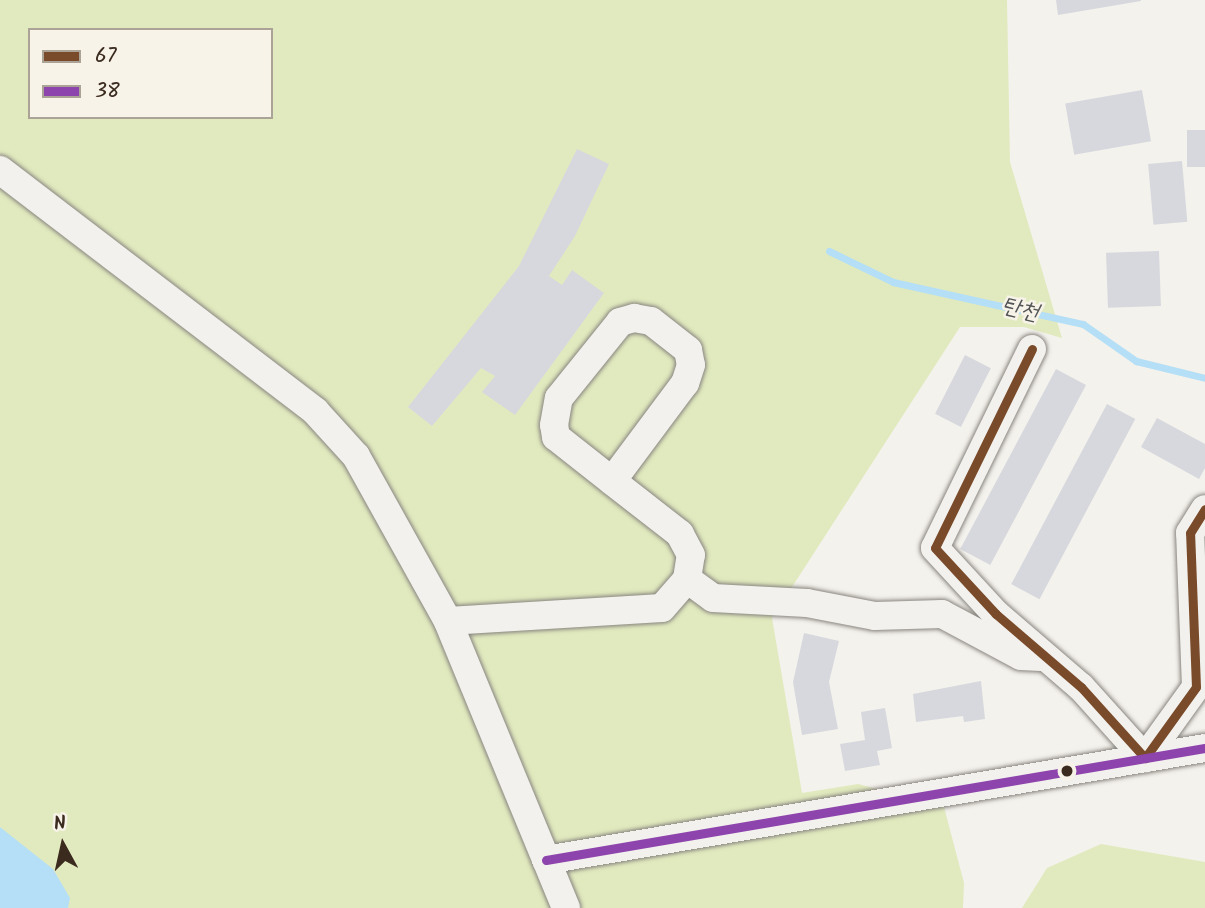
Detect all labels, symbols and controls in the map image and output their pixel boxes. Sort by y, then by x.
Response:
legend [28,28,273,119]
text: 67 [95,40,116,73]
text: 38 [95,75,120,108]
water label: 탄천 [999,292,1041,328]
unlabelled marker [1060,764,1074,778]
text: N [52,809,68,840]
north arrow [28,810,98,880]

